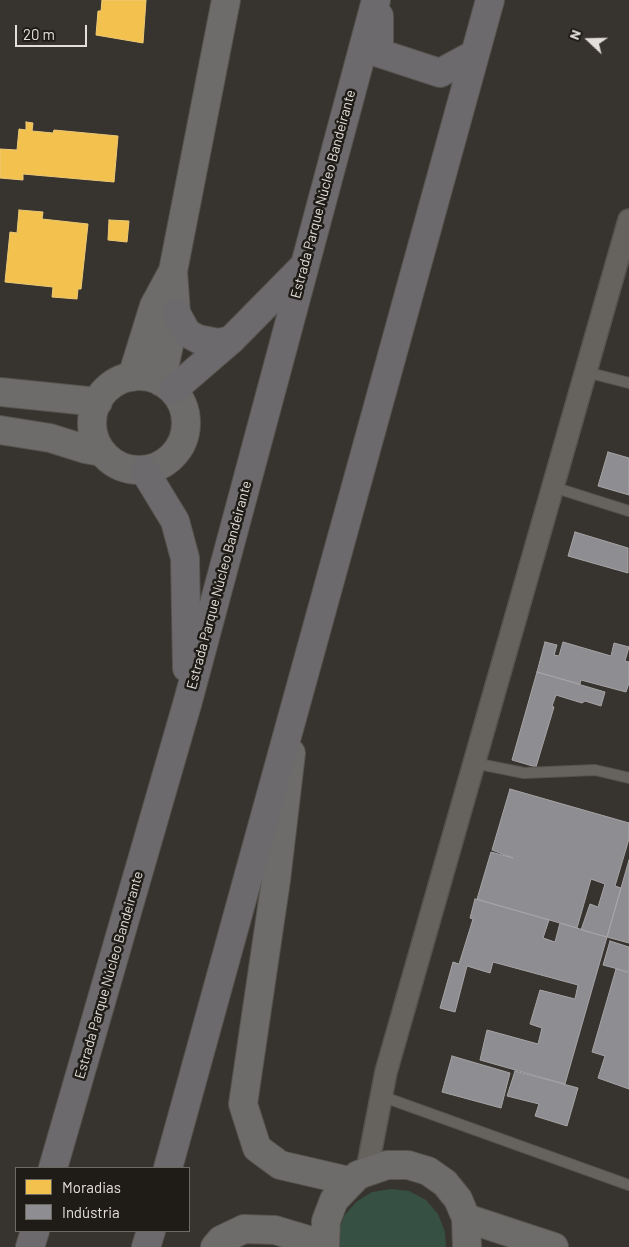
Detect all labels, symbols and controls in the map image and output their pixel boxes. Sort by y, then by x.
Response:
scale bar [18,15,90,47]
north arrow [564,15,614,65]
text: 20 m [23,25,55,43]
text: N [565,27,584,42]
street label: Estrada Parque Núcleo Bandeirante [287,88,359,300]
street label: Estrada Parque Núcleo Bandeirante [183,479,255,691]
street label: Estrada Parque Núcleo Bandeirante [71,869,147,1081]
legend [15,1167,190,1232]
text: Moradias [62,1178,121,1196]
text: Indústria [62,1203,120,1221]

